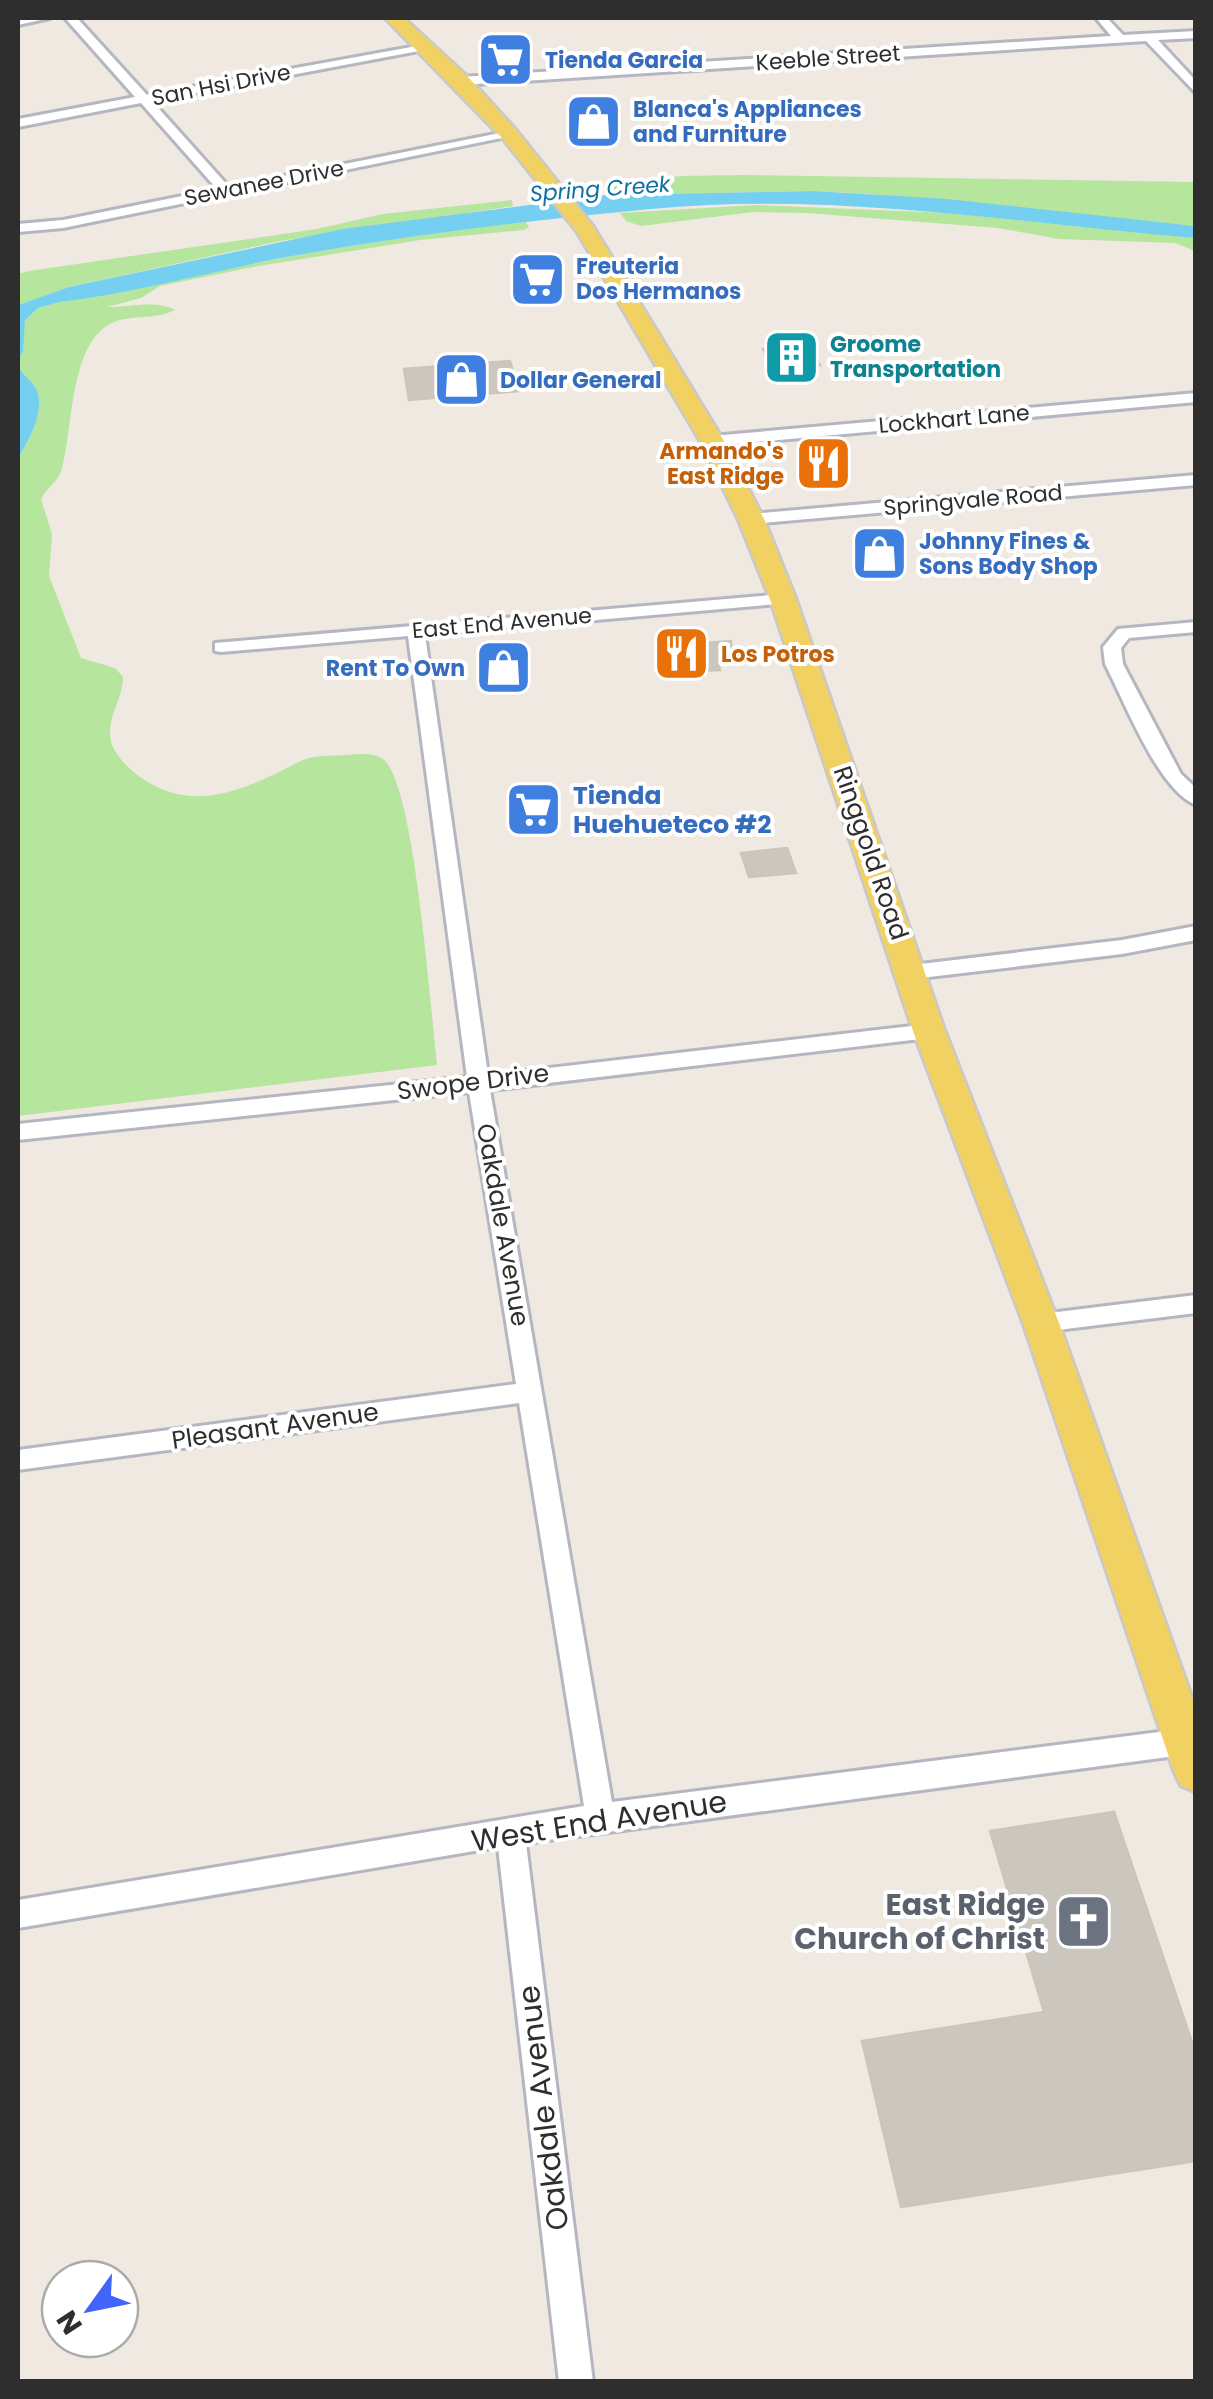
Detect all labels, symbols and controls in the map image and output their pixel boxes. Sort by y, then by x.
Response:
supermarket icon: Tienda Garcia [476,30,536,90]
street label: Keeble Street [755,37,901,79]
place label: Tienda Garcia [545,45,703,76]
street label: San Hsi Drive [149,56,293,114]
shop icon: Blanca's Appliances and Furniture [564,92,624,152]
place label: Blanca's Appliances and Furniture [633,94,862,150]
street label: Sewanee Drive [182,152,346,214]
water label: Spring Creek [529,169,673,209]
supermarket icon: Freuteria Dos Hermanos [507,249,567,309]
place label: Freuteria Dos Hermanos [576,251,741,307]
building icon: Groome Transportation [761,327,821,387]
place label: Groome Transportation [830,329,1001,385]
shop icon: Dollar General [431,350,491,410]
place label: Dollar General [500,365,662,396]
street label: Lockhart Lane [877,397,1031,441]
restaurant icon: Armando's East Ridge [793,434,853,494]
place label: Armando's East Ridge [659,436,784,492]
street label: Springvale Road [882,477,1064,523]
shop icon: Johnny Fines & Sons Body Shop [850,524,910,584]
place label: Johnny Fines & Sons Body Shop [919,526,1098,582]
street label: East End Avenue [411,600,593,646]
restaurant icon: Los Potros [652,624,712,684]
shop icon: Rent To Own [474,638,534,698]
place label: Los Potros [721,639,835,670]
place label: Rent To Own [326,653,465,684]
street label: Ringgold Road [825,761,917,945]
place label: Tienda Huehueteco #2 [573,778,771,842]
supermarket icon: Tienda Huehueteco #2 [504,779,564,839]
street label: Swope Drive [395,1055,551,1109]
street label: Oakdale Avenue [468,1121,538,1329]
street label: Pleasant Avenue [169,1394,381,1458]
street label: West End Avenue [468,1780,730,1862]
place label: East Ridge Church of Christ [794,1883,1045,1960]
church icon: East Ridge Church of Christ [1054,1891,1114,1951]
street label: Oakdale Avenue [507,1983,579,2233]
north arrow [40,2259,140,2359]
text: N [47,2303,92,2342]

